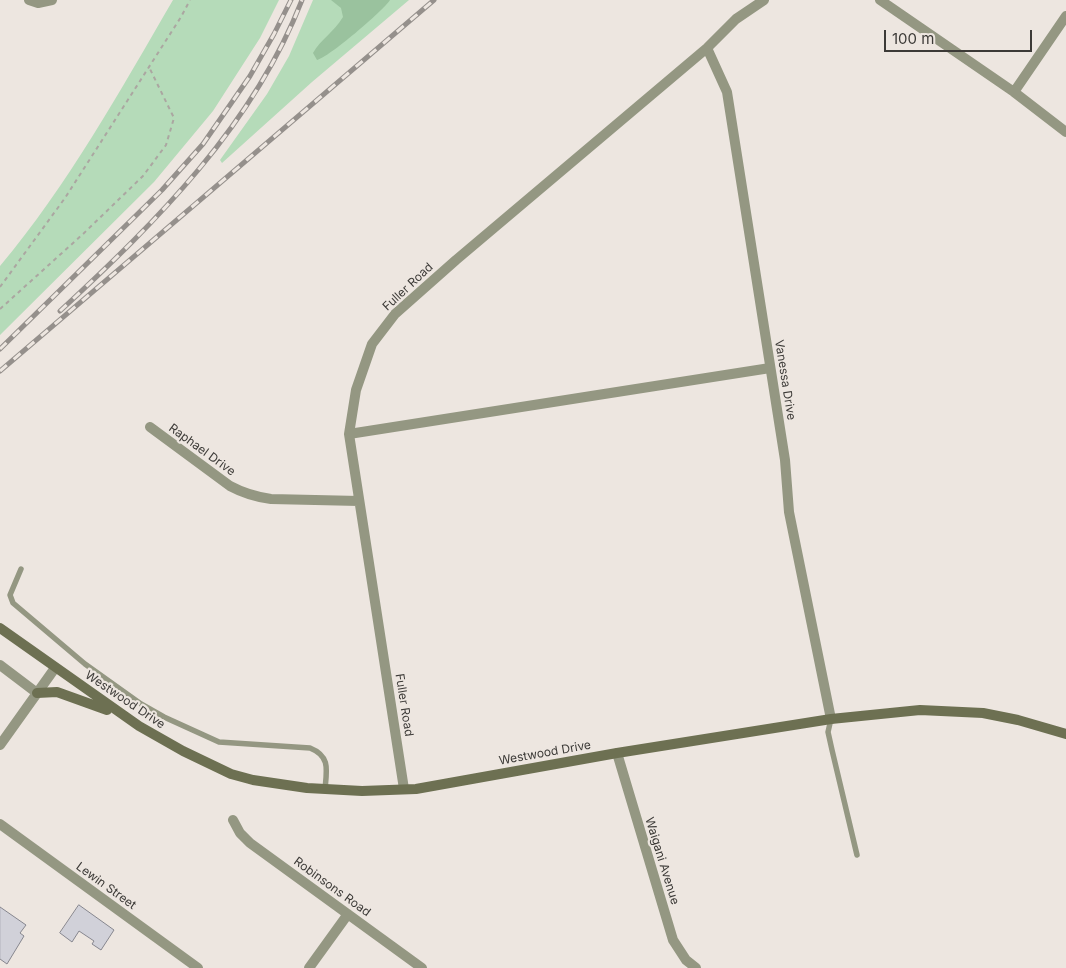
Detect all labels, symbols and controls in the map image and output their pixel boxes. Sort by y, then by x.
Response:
scale bar [886,20,1034,52]
text: 100 m [892,29,934,48]
street label: Fuller Road [380,260,436,314]
street label: Vanessa Drive [772,339,798,421]
street label: Raphael Drive [166,421,238,479]
street label: Westwood Drive [82,668,168,732]
street label: Fuller Road [392,673,416,737]
street label: Westwood Drive [498,738,592,768]
street label: Waigani Avenue [642,816,682,906]
street label: Robinsons Road [291,854,373,920]
street label: Lewin Street [73,859,139,913]

